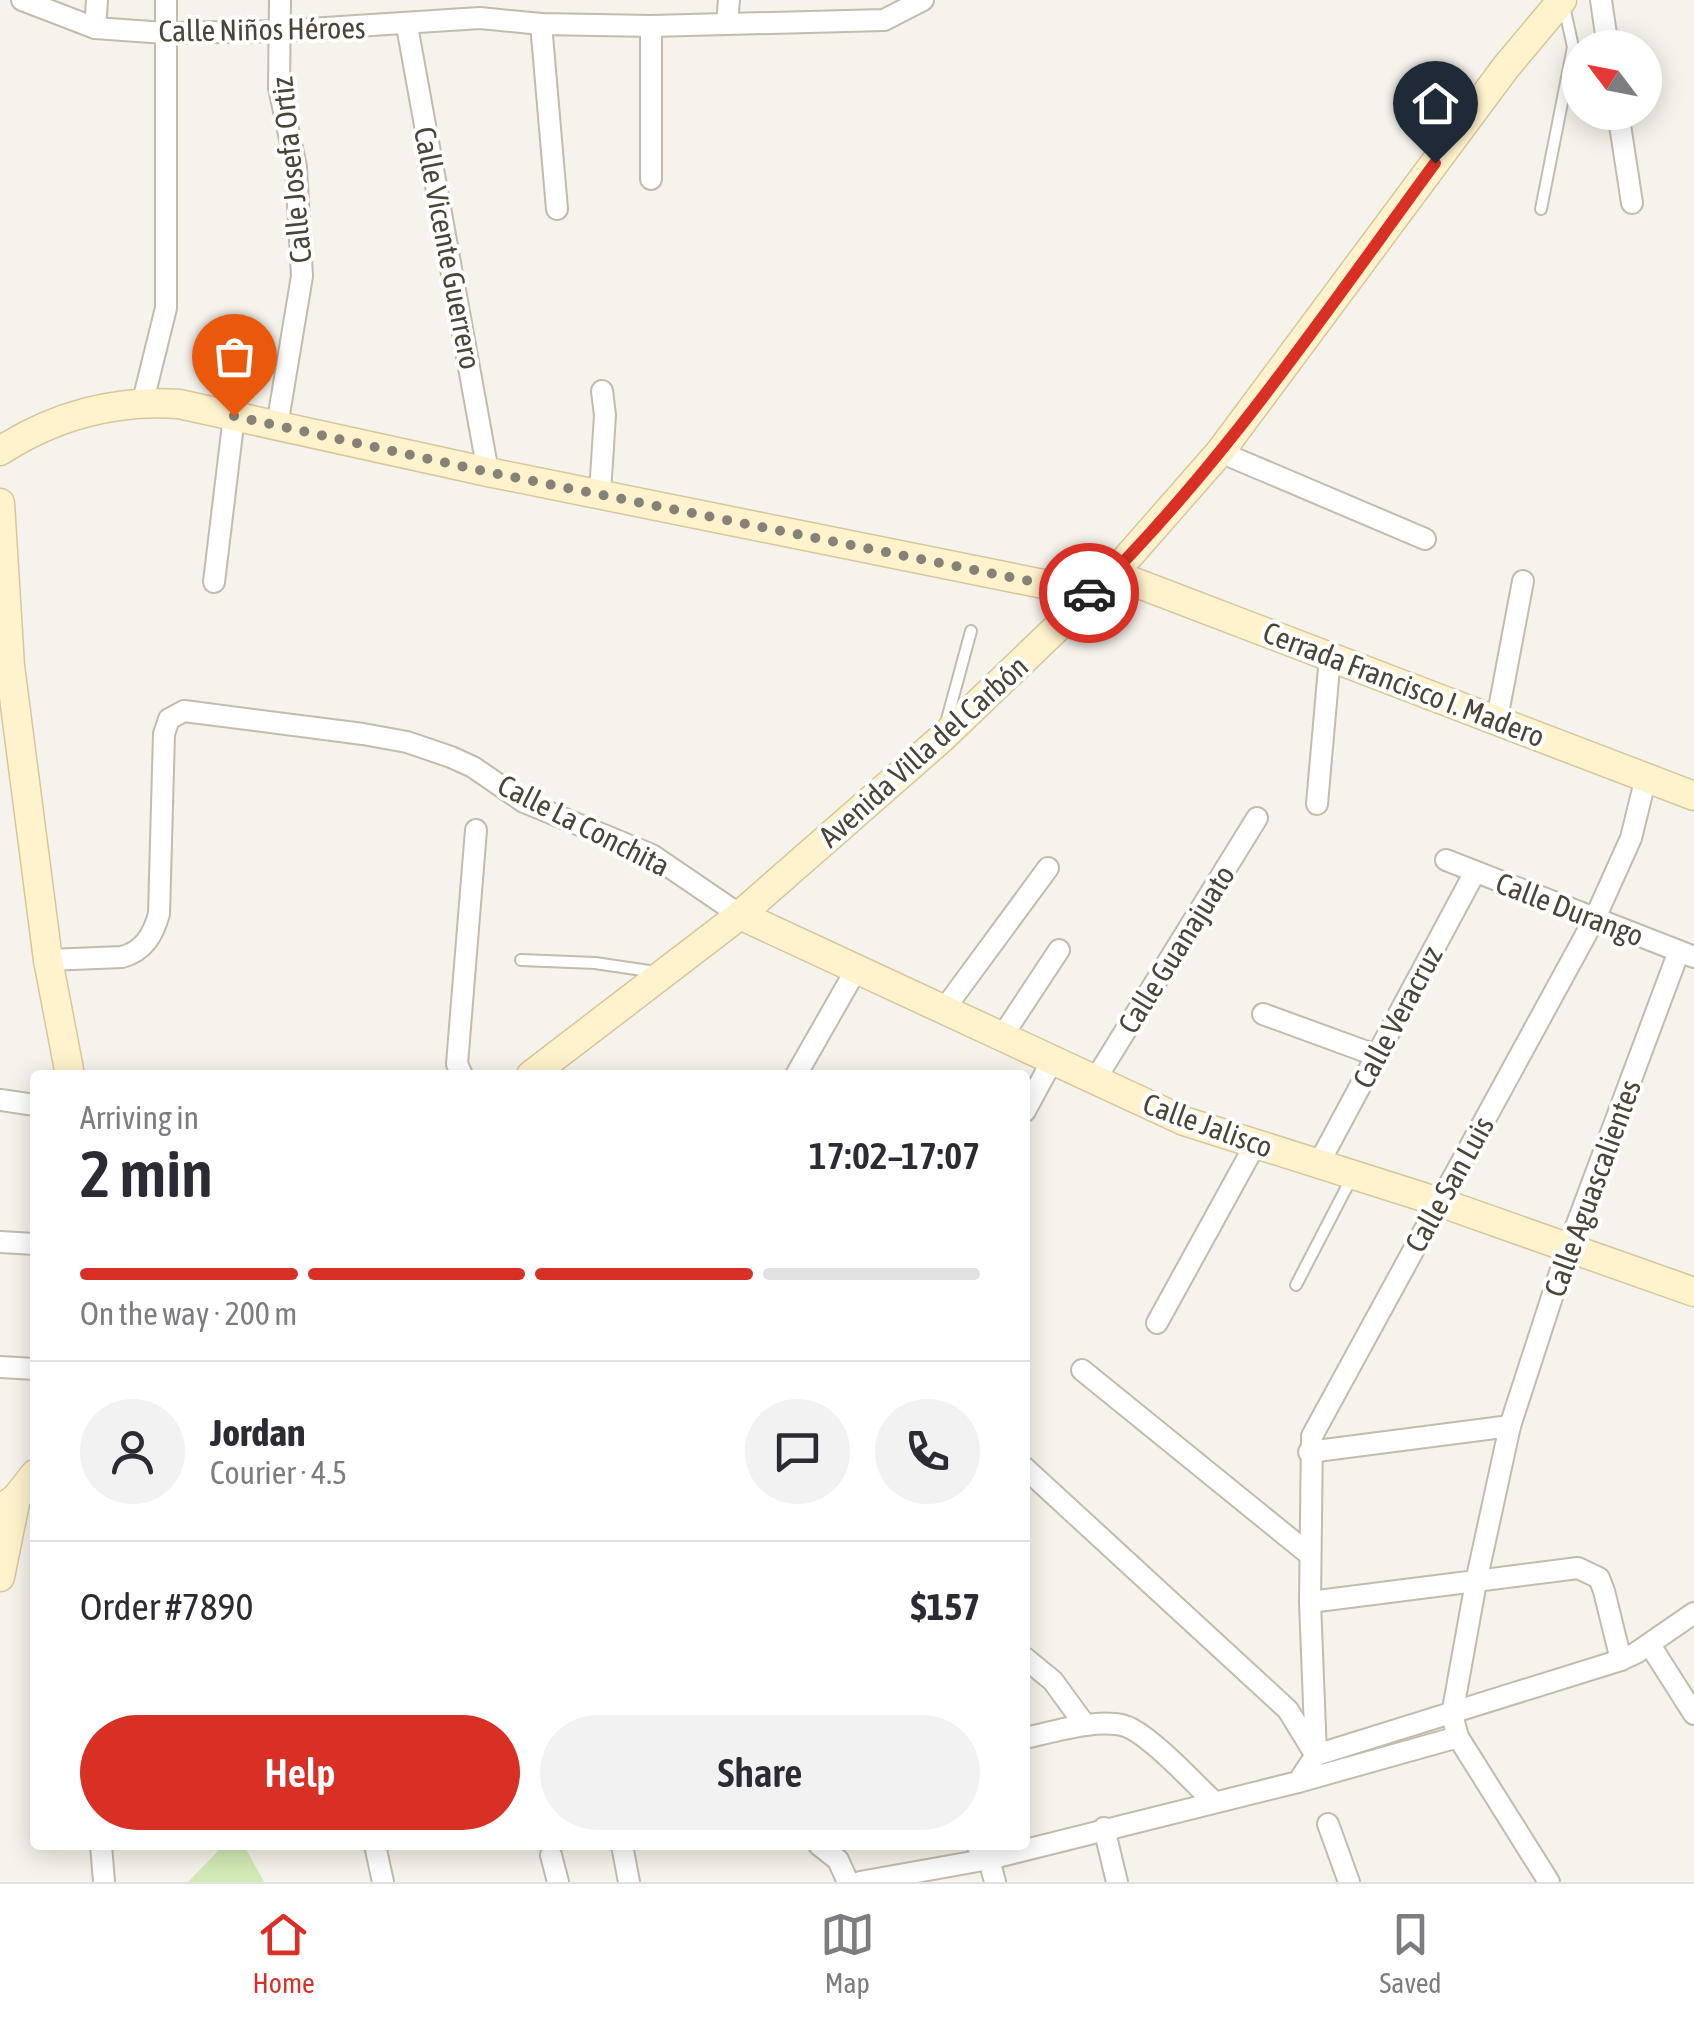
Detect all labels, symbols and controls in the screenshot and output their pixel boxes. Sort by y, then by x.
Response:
street label: Calle Niños Héroes [158,10,366,48]
north arrow [1562,30,1662,130]
map controls [1562,30,1662,130]
pin [1393,61,1478,164]
street label: Calle Josefa Ortiz [264,75,318,265]
icon: home [1408,76,1463,131]
street label: Calle Vicente Guerrero [408,124,488,372]
pin [192,314,277,417]
icon: bag [207,329,262,384]
courier [1039,543,1139,643]
icon: car [1062,566,1117,621]
street label: Cerrada Francisco I. Madero [1259,615,1549,753]
street label: Avenida Villa del Carbón [812,648,1034,854]
street label: Calle La Conchita [493,767,675,883]
street label: Calle Guanajuato [1111,859,1241,1039]
street label: Calle Durango [1491,865,1649,953]
street label: Calle Veracruz [1345,940,1449,1094]
street label: Calle Aguascalientes [1537,1075,1647,1301]
street label: Calle Jalisco [1139,1086,1277,1164]
text: Arriving in [80,1099,199,1136]
street label: Calle San Luis [1398,1110,1500,1258]
text: 17:02–17:07 [809,1134,980,1177]
text: 2 min [80,1136,213,1211]
text: On the way · 200 m [80,1295,297,1332]
button: person [80,1399,185,1504]
button: chat [745,1399,850,1504]
button: phone [875,1399,980,1504]
text: Jordan [210,1411,305,1454]
text: Courier · 4.5 [210,1454,347,1491]
text: Order #7890 [80,1585,253,1628]
text: $157 [910,1585,980,1628]
button: Help [80,1715,520,1830]
button: Share [540,1715,980,1830]
tab: Home [252,1907,315,1999]
tab: Map [820,1907,875,1999]
tab: Saved [1380,1907,1442,1999]

